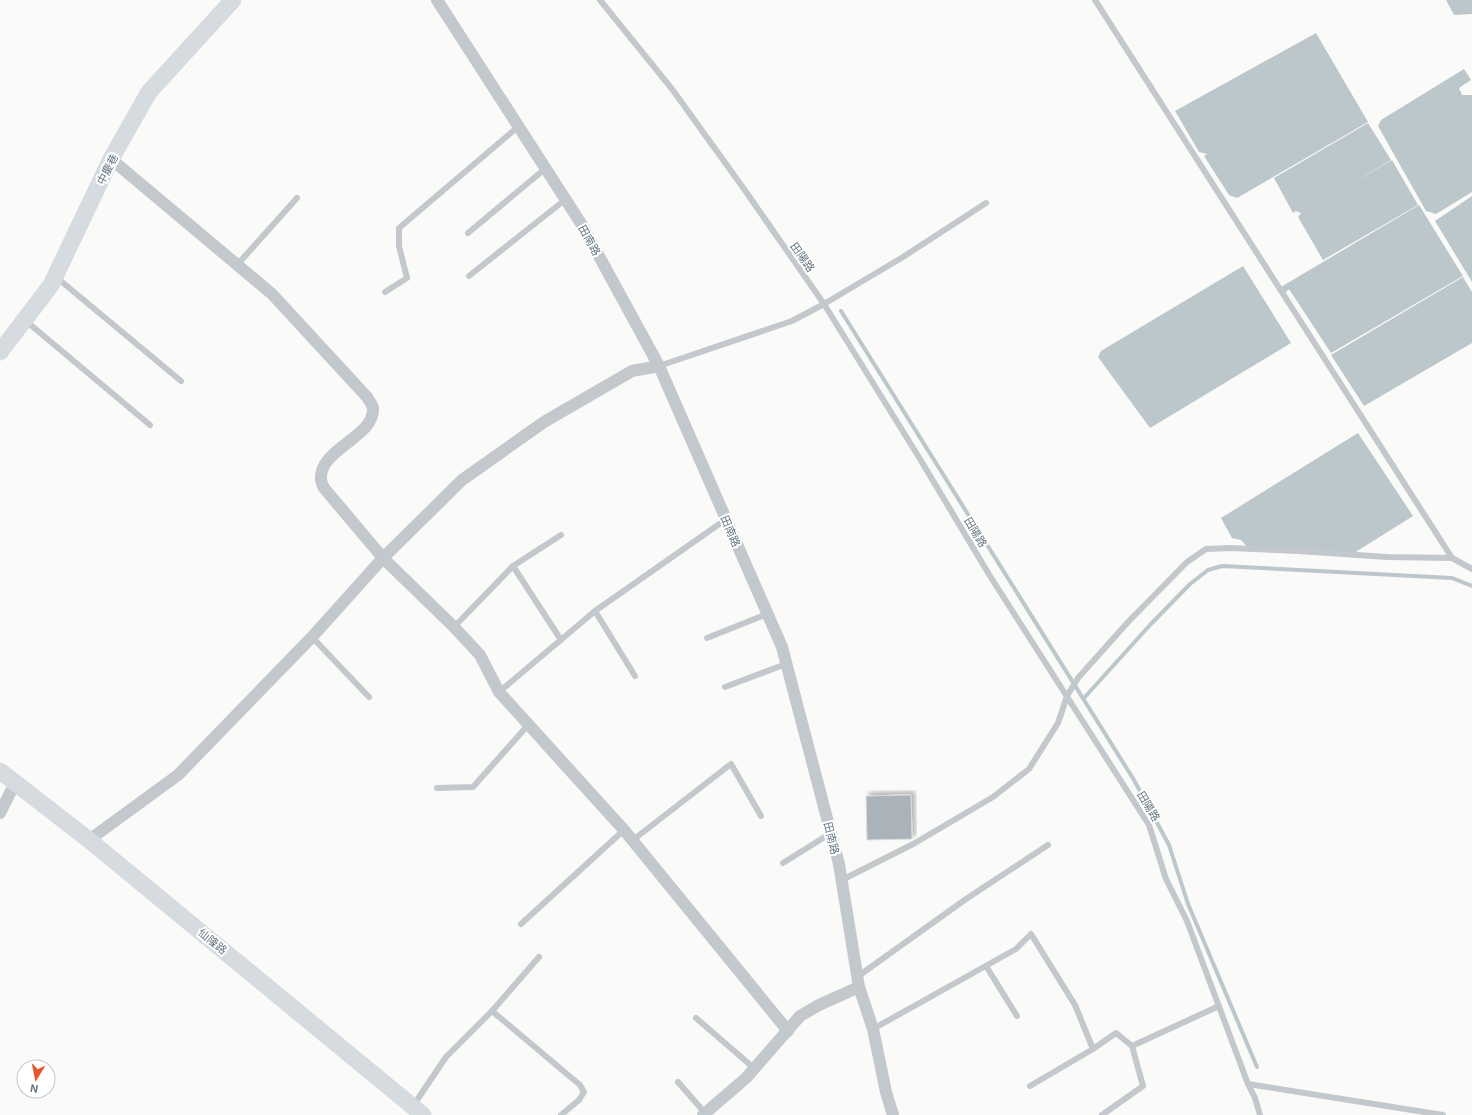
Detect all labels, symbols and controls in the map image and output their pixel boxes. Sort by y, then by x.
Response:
street label: 中慶巷 [94,151,120,187]
street label: 田南路 [576,222,604,258]
street label: 田陽路 [788,240,818,274]
street label: 田南路 [719,513,743,549]
street label: 田陽路 [962,515,990,549]
street label: 田陽路 [1135,789,1163,823]
street label: 田南路 [822,820,842,856]
street label: 仙隆路 [196,926,230,956]
north arrow [16,1059,56,1099]
text: N [29,1082,39,1096]

